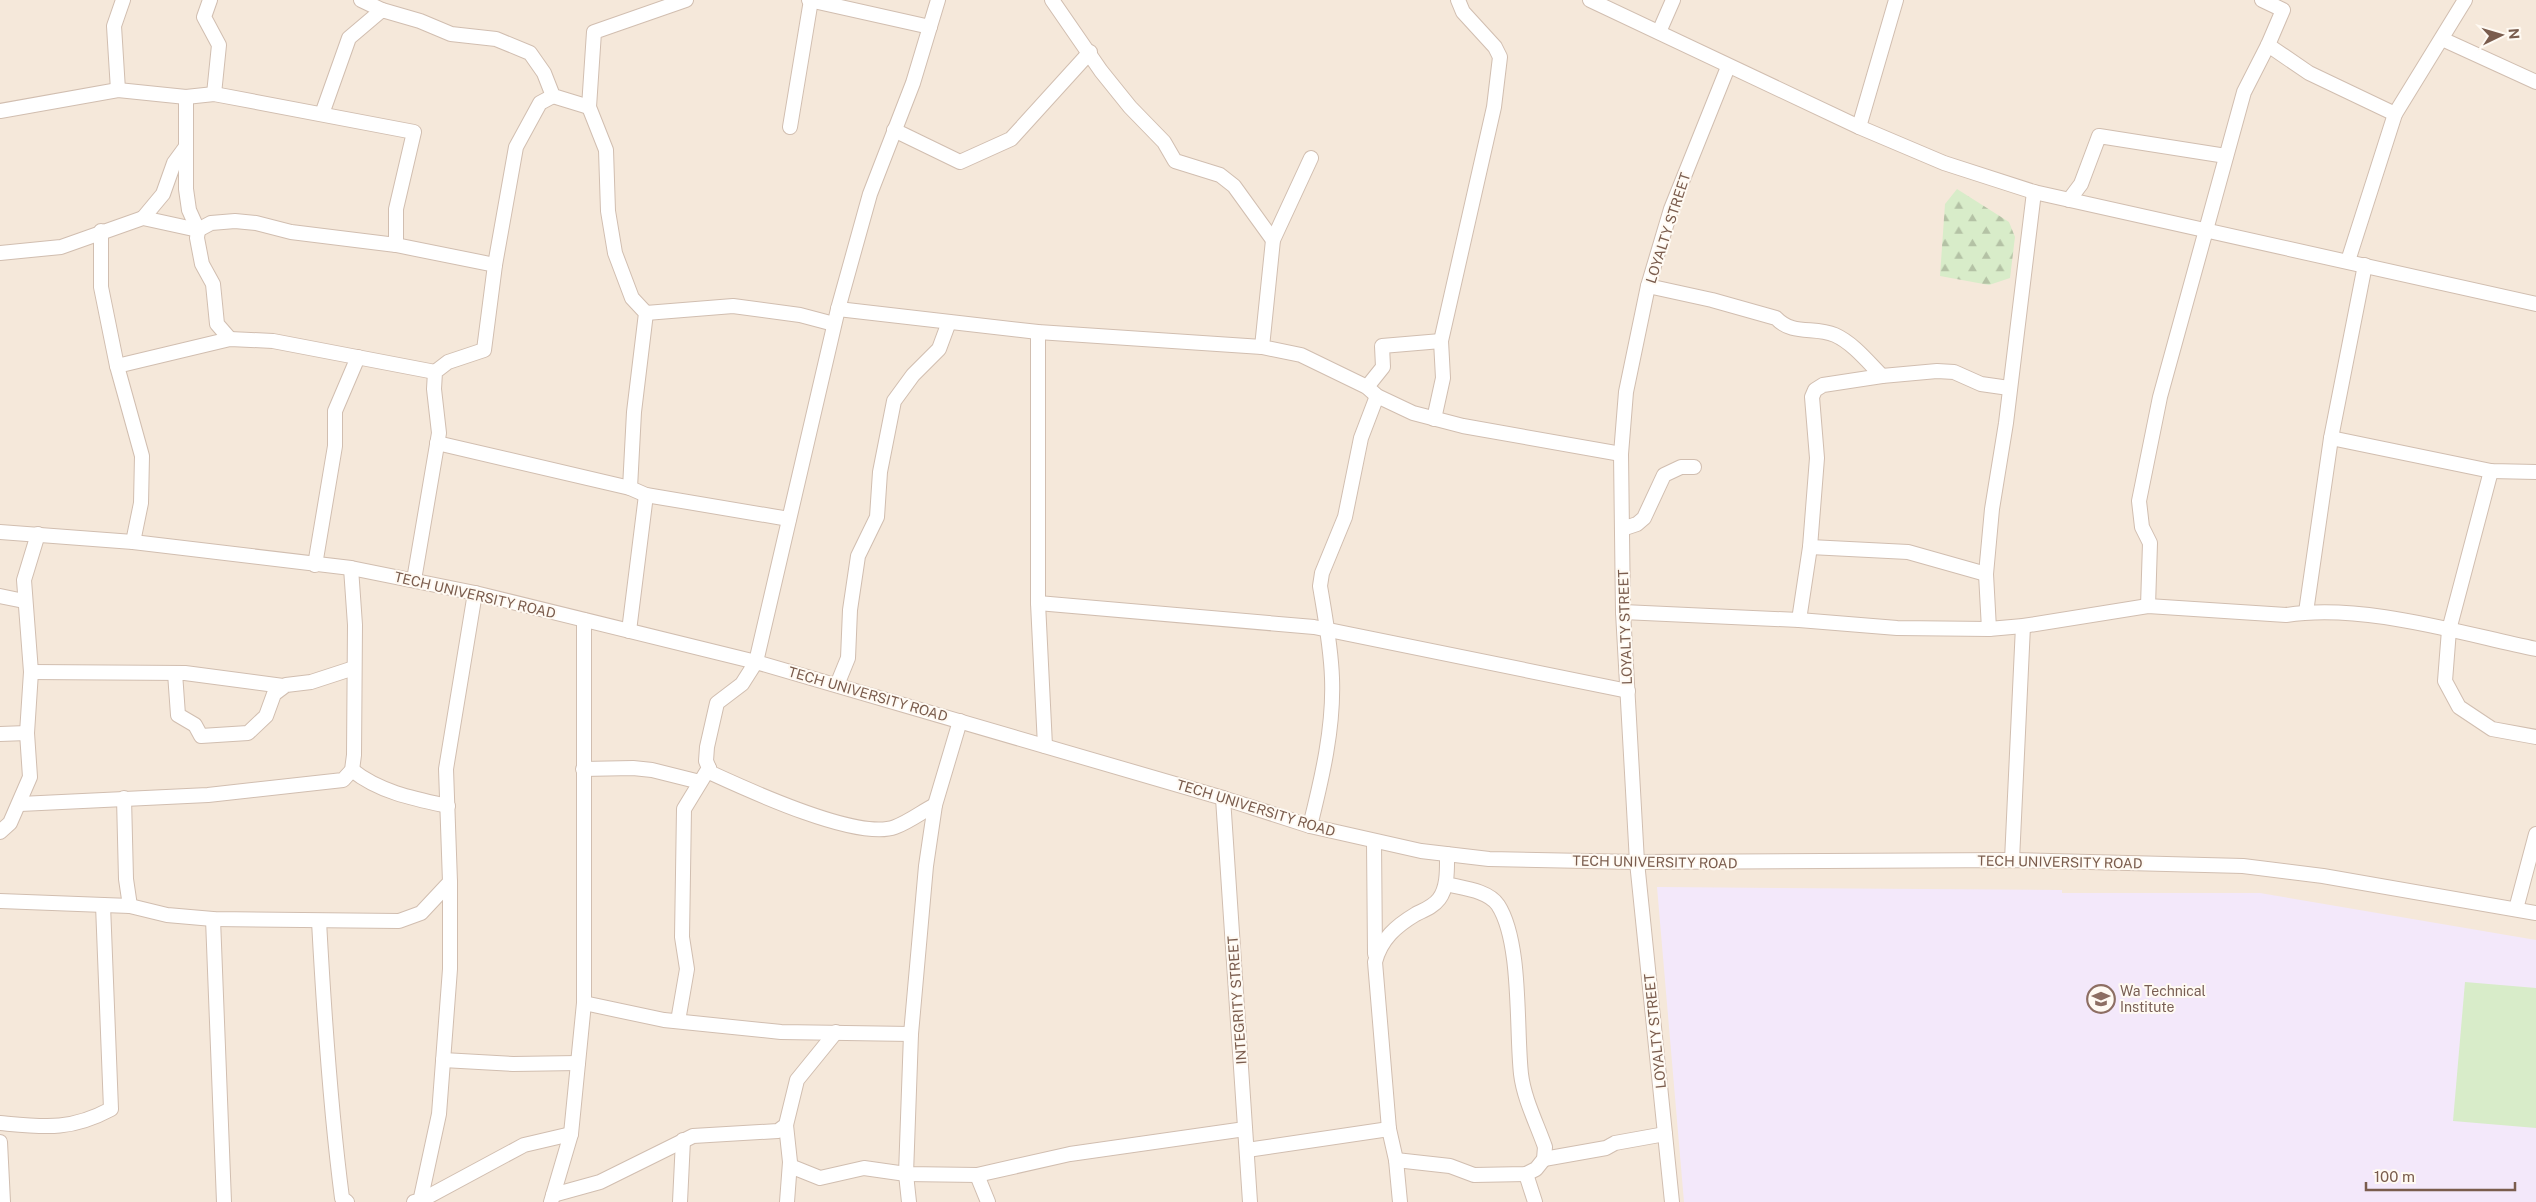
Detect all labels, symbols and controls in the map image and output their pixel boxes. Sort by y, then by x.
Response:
north arrow [2476,10,2526,60]
text: N [2506,28,2522,40]
street label: LOYALTY STREET [1643,171,1693,285]
street label: TECH UNIVERSITY ROAD [393,569,557,621]
street label: LOYALTY STREET [1615,569,1635,685]
street label: TECH UNIVERSITY ROAD [786,664,950,724]
street label: TECH UNIVERSITY ROAD [1175,776,1337,840]
street label: TECH UNIVERSITY ROAD [1572,853,1738,871]
street label: TECH UNIVERSITY ROAD [1977,853,2143,871]
street label: INTEGRITY STREET [1225,935,1249,1065]
street label: LOYALTY STREET [1641,973,1669,1089]
place label: Wa Technical Institute [2120,983,2206,1015]
school or university icon: Wa Technical Institute [2086,984,2116,1014]
scale bar [2366,1160,2515,1192]
text: 100 m [2374,1168,2415,1185]

